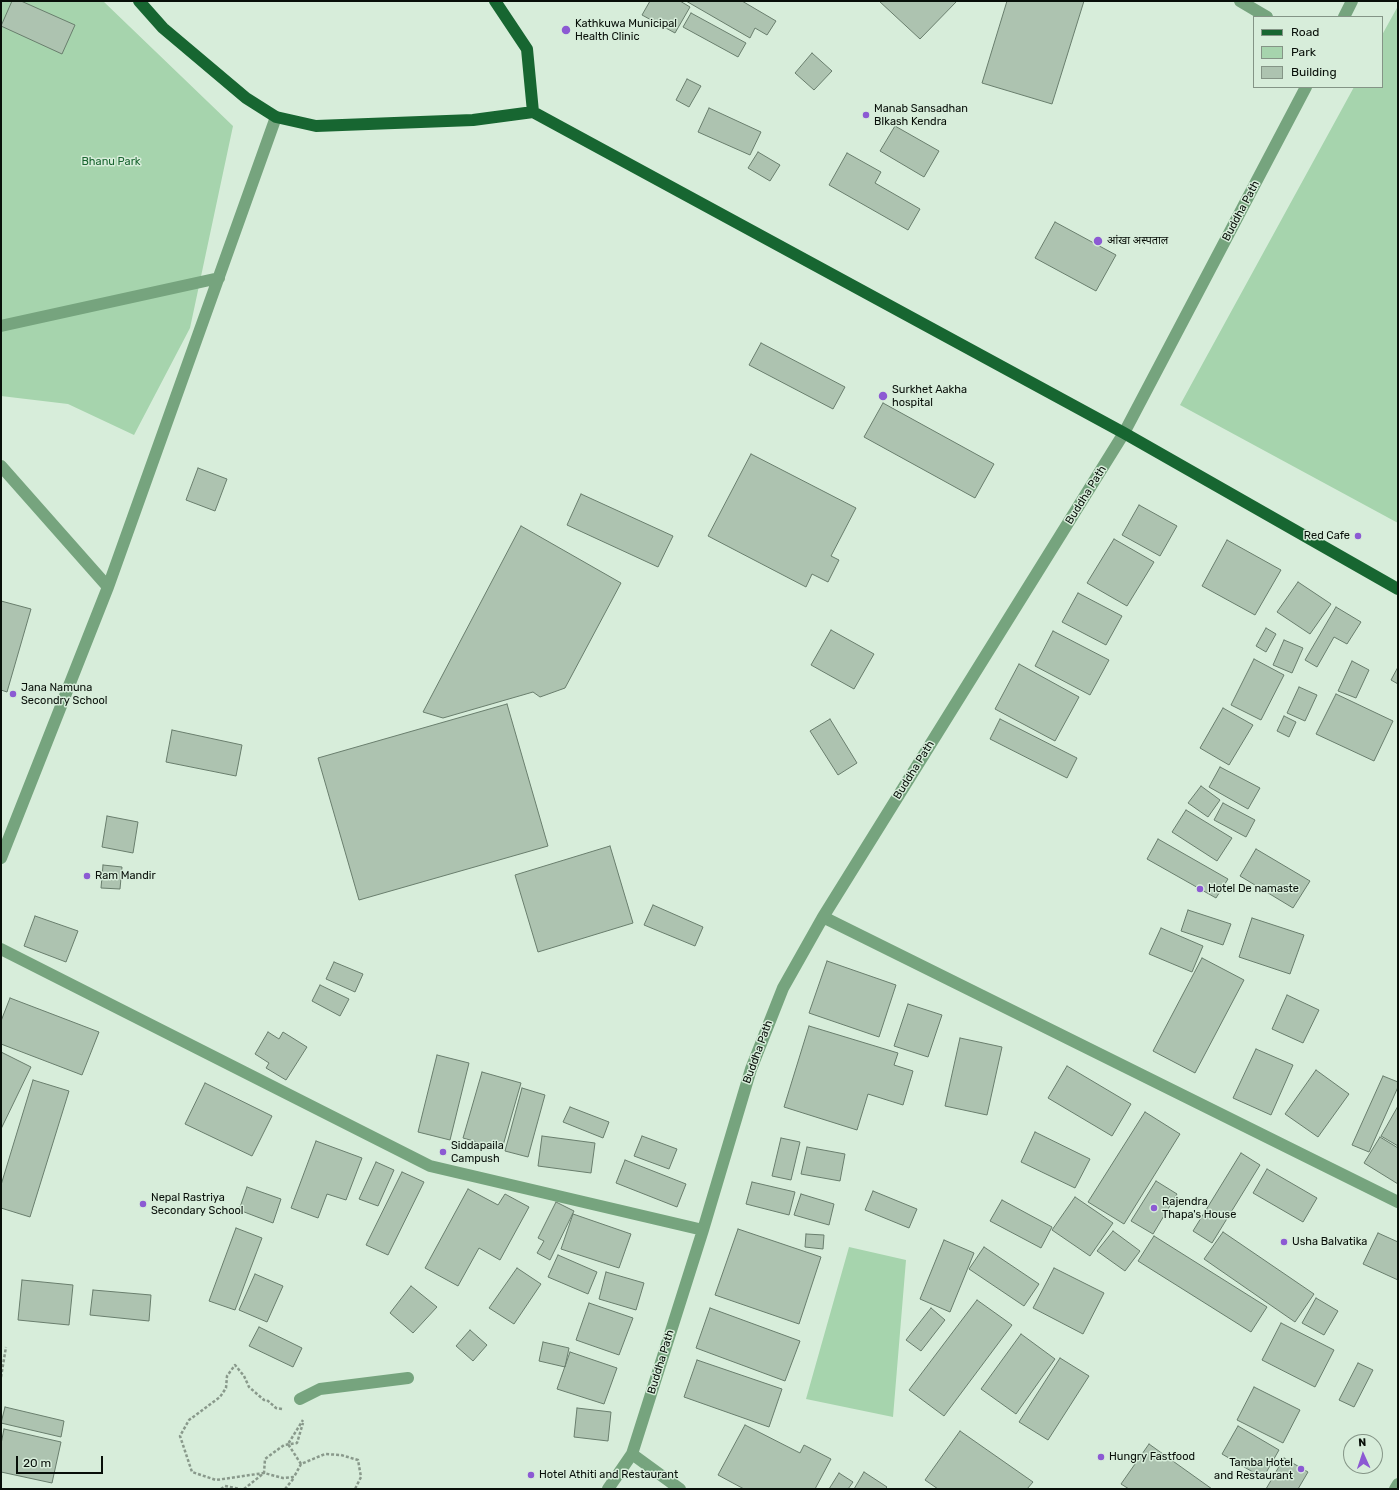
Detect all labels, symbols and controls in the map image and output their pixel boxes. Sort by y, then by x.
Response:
legend [1253,16,1383,88]
place label: Kathkuwa Municipal Health Clinic [575,17,677,43]
marker: Kathkuwa Municipal Health Clinic [560,24,572,36]
text: Road [1291,25,1319,39]
text: Park [1291,45,1316,59]
text: Building [1291,65,1337,79]
place label: Manab Sansadhan BIkash Kendra [874,102,968,128]
marker: Manab Sansadhan BIkash Kendra [861,110,871,120]
park label: Bhanu Park [82,155,140,169]
street label: Buddha Path [1220,179,1262,243]
place label: आंखा अस्पताल [1107,234,1168,248]
marker: आंखा अस्पताल [1092,235,1104,247]
place label: Surkhet Aakha hospital [892,383,967,409]
marker: Surkhet Aakha hospital [877,390,889,402]
street label: Buddha Path [1063,463,1109,527]
place label: Red Cafe [1304,529,1350,543]
marker: Red Cafe [1353,531,1363,541]
place label: Jana Namuna Secondry School [21,681,107,707]
marker: Jana Namuna Secondry School [8,689,18,699]
street label: Buddha Path [891,738,937,802]
place label: Ram Mandir [95,869,156,883]
marker: Ram Mandir [82,871,92,881]
place label: Hotel De namaste [1208,882,1299,896]
marker: Hotel De namaste [1195,884,1205,894]
street label: Buddha Path [740,1018,776,1086]
place label: Siddapaila Campush [451,1139,504,1165]
marker: Siddapaila Campush [438,1147,448,1157]
place label: Nepal Rastriya Secondary School [151,1191,244,1217]
place label: Rajendra Thapa's House [1162,1195,1236,1221]
marker: Nepal Rastriya Secondary School [138,1199,148,1209]
marker: Rajendra Thapa's House [1149,1203,1159,1213]
place label: Usha Balvatika [1292,1235,1367,1249]
marker: Usha Balvatika [1279,1237,1289,1247]
street label: Buddha Path [645,1328,677,1396]
north arrow [1343,1434,1383,1474]
text: N [1358,1436,1367,1449]
scale bar [18,1448,105,1474]
place label: Hungry Fastfood [1109,1450,1195,1464]
marker: Hungry Fastfood [1096,1452,1106,1462]
text: 20 m [23,1456,51,1470]
place label: Tamba Hotel and Restaurant [1214,1456,1293,1482]
marker: Tamba Hotel and Restaurant [1296,1464,1306,1474]
place label: Hotel Athiti and Restaurant [539,1468,678,1482]
marker: Hotel Athiti and Restaurant [526,1470,536,1480]

